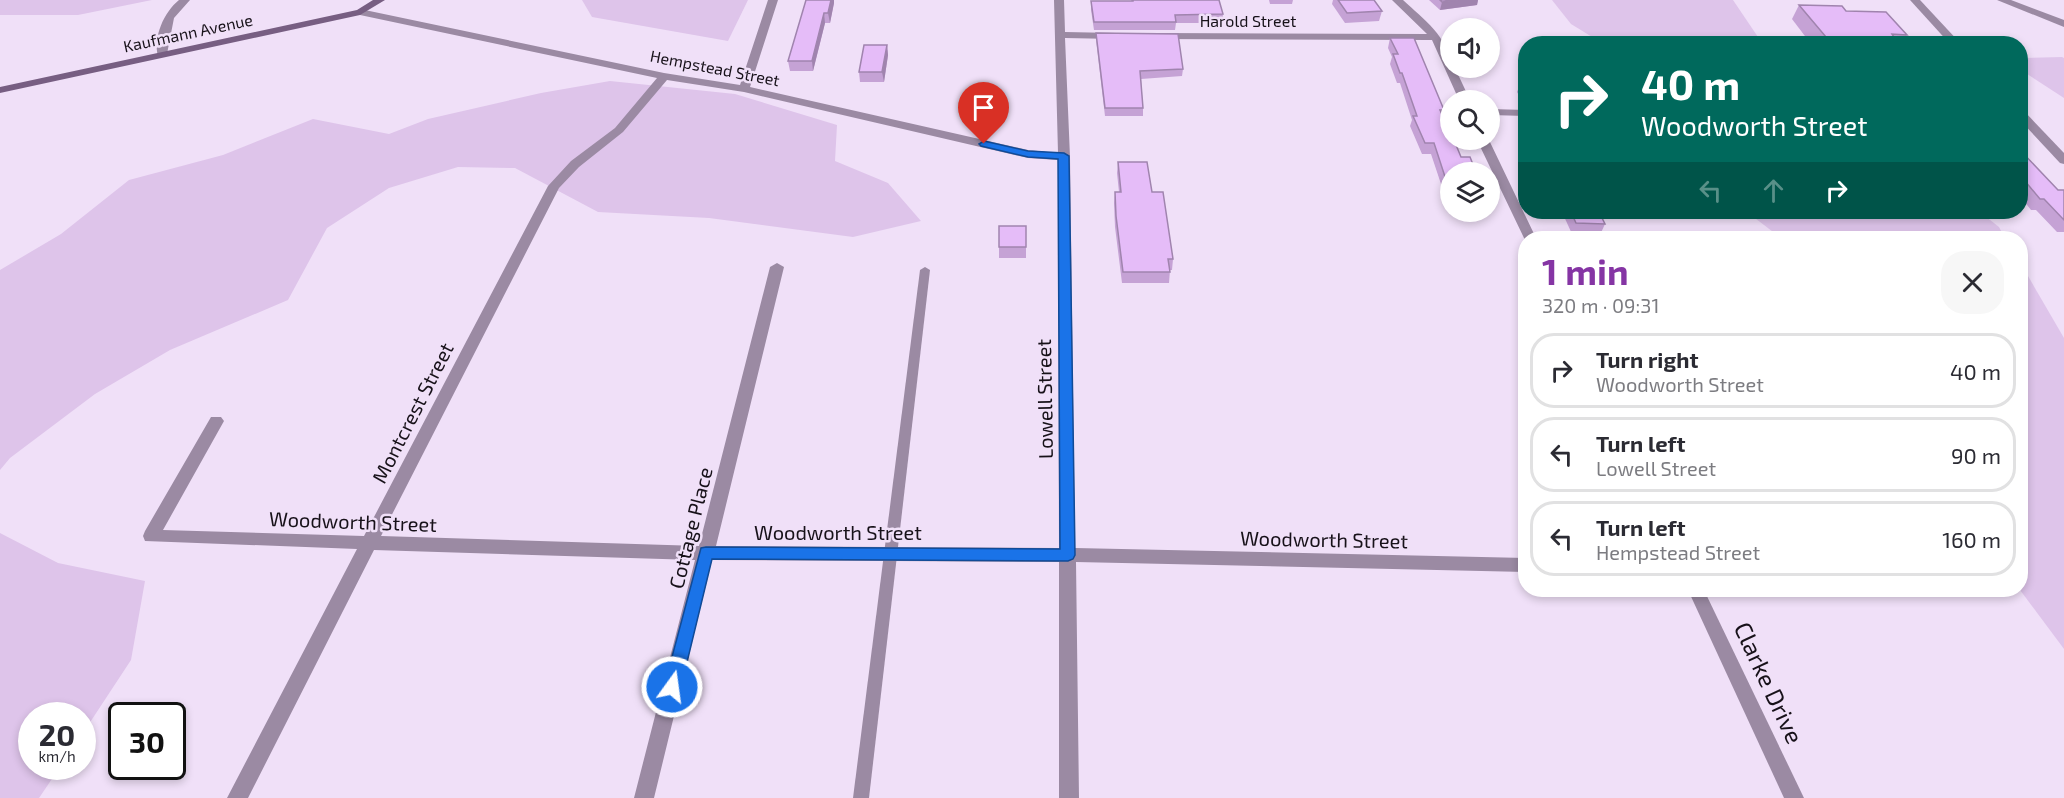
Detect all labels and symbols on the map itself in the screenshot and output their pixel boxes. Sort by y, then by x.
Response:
street label: Kaufmann Avenue [122,10,254,55]
street label: Harold Street [1200,11,1296,30]
street label: Hempstead Street [649,46,781,89]
pin [958,82,1009,144]
street label: Montcrest Street [366,338,458,487]
street label: Lowell Street [1031,338,1057,459]
street label: Cottage Place [663,465,717,591]
street label: Woodworth Street [269,506,438,536]
street label: Woodworth Street [754,520,922,544]
street label: Woodworth Street [1240,526,1409,552]
street label: Clarke Drive [1729,617,1810,748]
position arrow [640,655,704,719]
speed limit sign: 30 [108,702,186,780]

